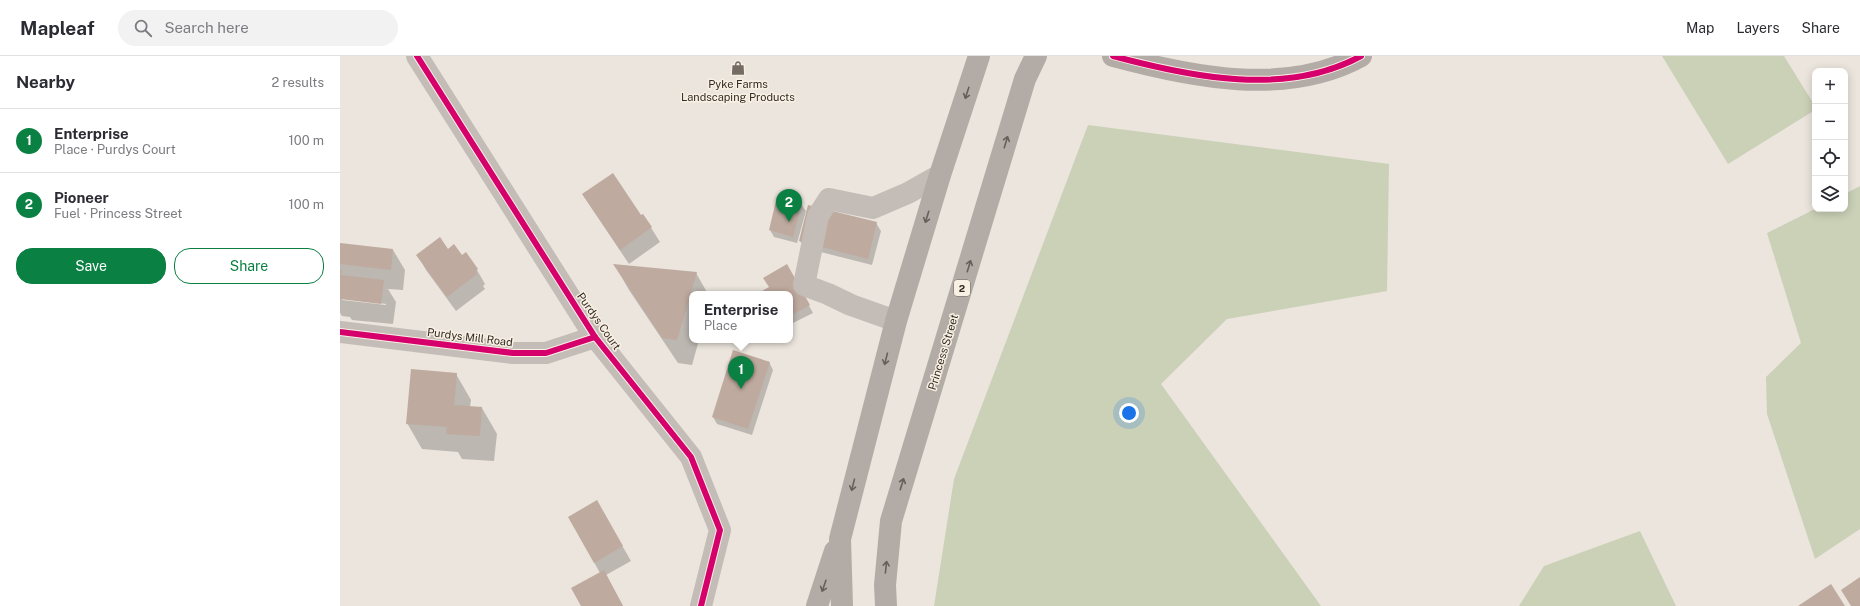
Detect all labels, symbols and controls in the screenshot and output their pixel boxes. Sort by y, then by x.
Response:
search box [118,10,398,46]
text: Mapleaf [20,17,94,39]
icon: search [132,17,154,39]
text: Search here [164,19,249,36]
text: Map [1686,20,1714,36]
text: Layers [1736,20,1780,36]
text: Share [1802,20,1840,36]
shop icon: Pyke Farms Landscaping Products [730,60,746,76]
map controls [1812,68,1848,212]
button: + [1812,68,1848,104]
text: Nearby [16,72,75,92]
text: 2 results [272,75,324,90]
place label: Pyke Farms Landscaping Products [681,78,795,103]
one-way arrow [963,86,970,99]
button: − [1812,104,1848,140]
text: Enterprise [54,125,129,142]
text: 1 [26,133,32,148]
text: 100 m [288,133,324,148]
one-way arrow [1003,135,1010,148]
button: locate [1812,140,1848,176]
text: Place · Purdys Court [54,142,176,157]
button: layers [1812,176,1848,212]
text: Pioneer [54,189,109,206]
pin: 2 [776,189,802,222]
text: 2 [25,197,33,212]
text: 100 m [288,197,324,212]
text: Fuel · Princess Street [54,206,182,221]
one-way arrow [923,210,930,223]
button: Save [16,248,166,284]
button: Share [174,248,324,284]
one-way arrow [966,260,973,273]
road number: 2 [954,280,970,296]
street label: Purdys Court [575,290,623,352]
popup [689,291,793,343]
text: Enterprise [704,301,778,318]
street label: Princess Street [926,313,960,391]
text: Place [704,318,737,333]
street label: Purdys Mill Road [427,326,513,348]
one-way arrow [882,352,889,365]
pin: 1 [728,356,754,389]
your location [1119,403,1139,423]
one-way arrow [849,478,857,491]
one-way arrow [899,478,906,491]
one-way arrow [883,561,890,574]
one-way arrow [819,579,827,591]

